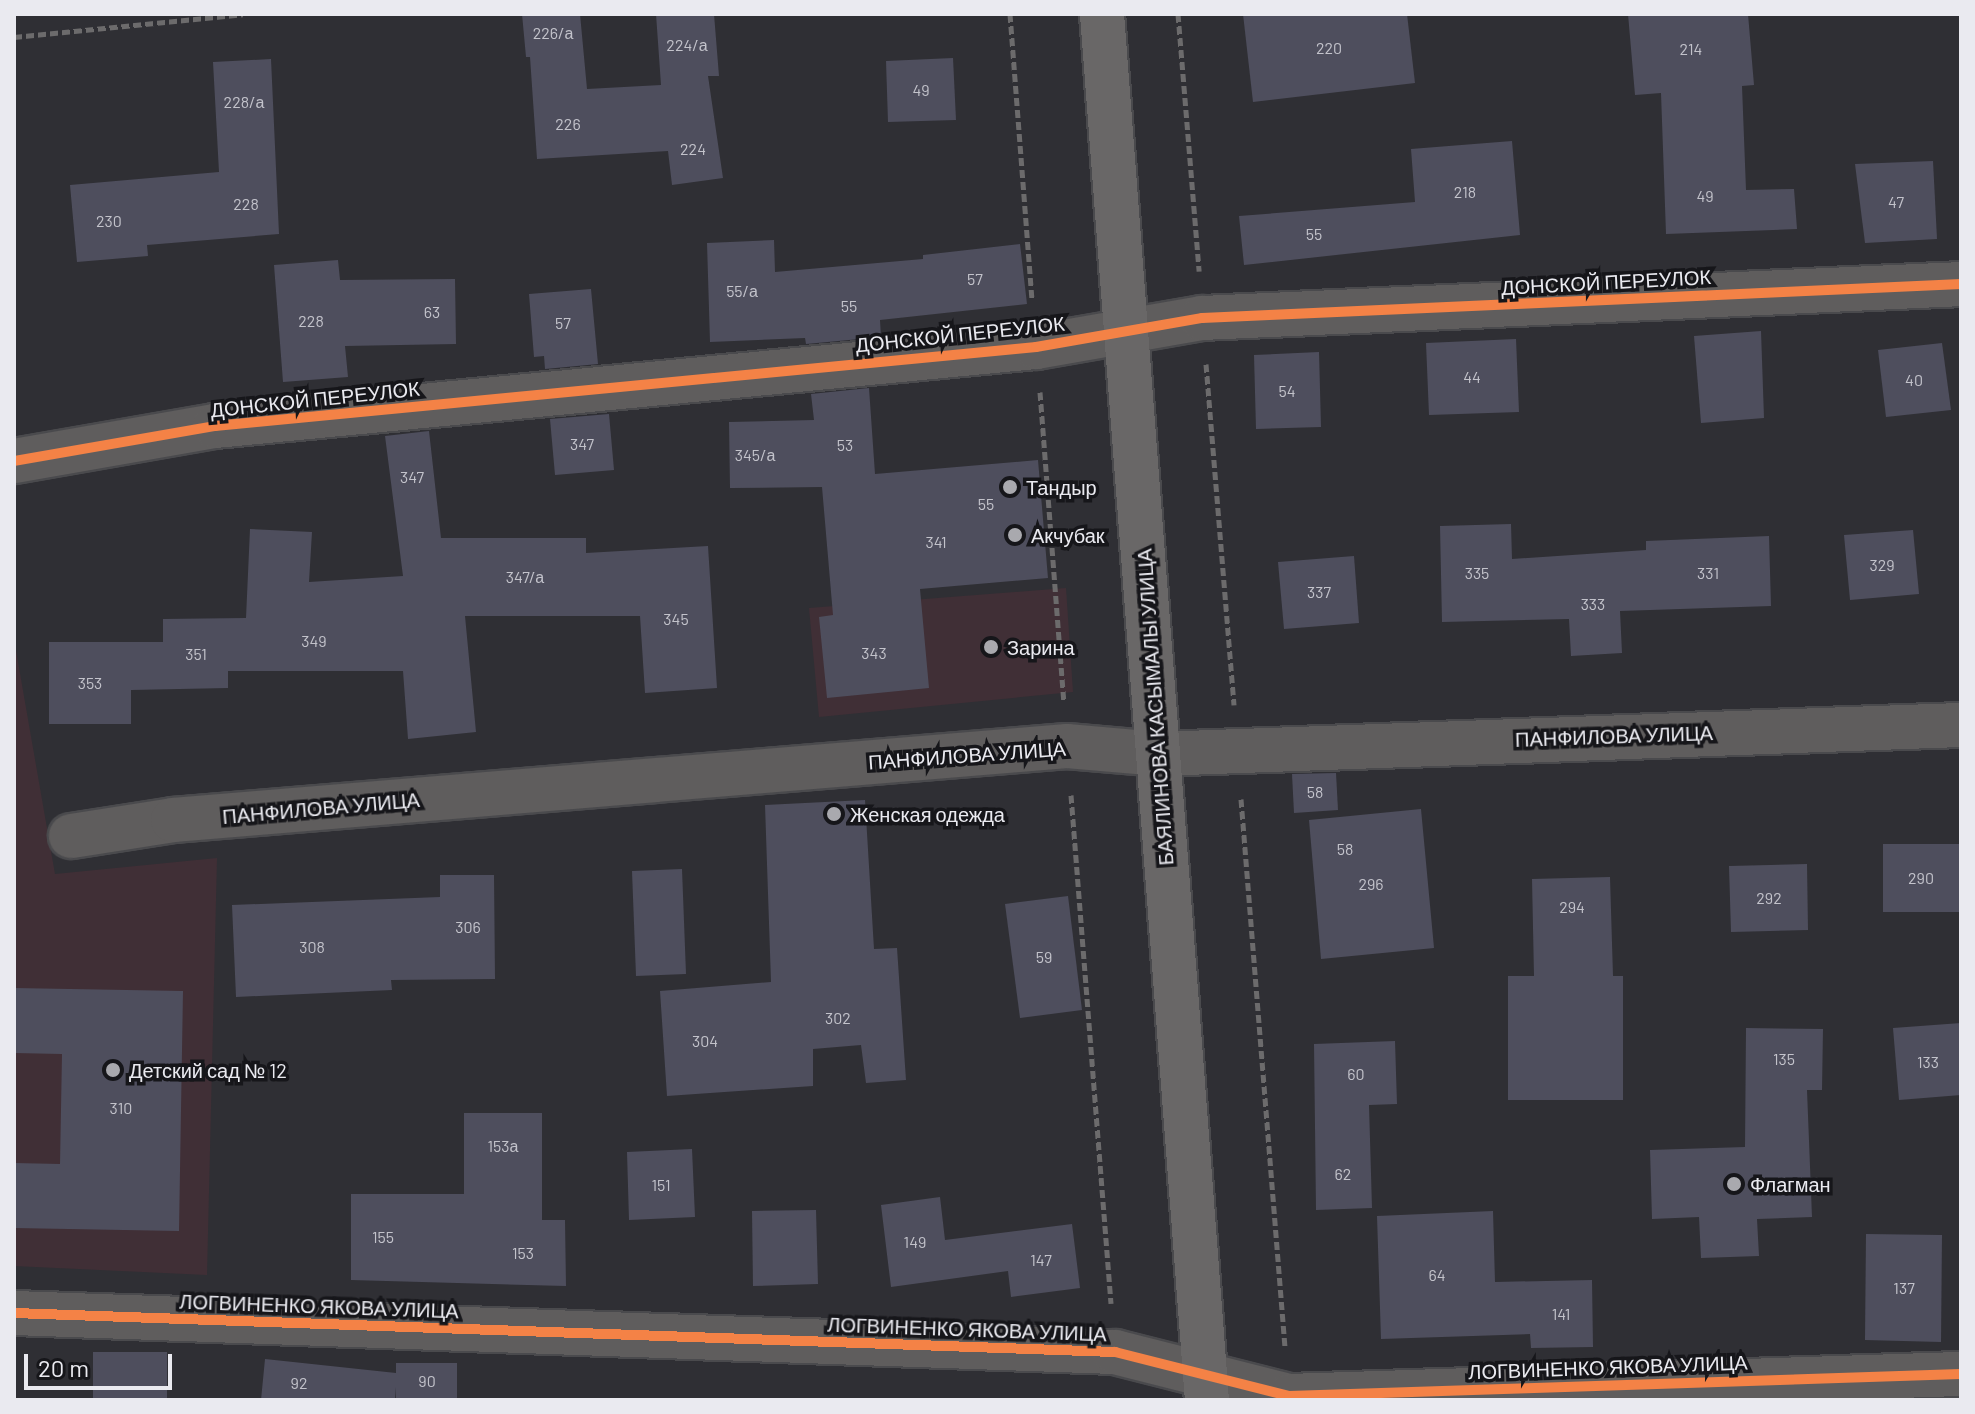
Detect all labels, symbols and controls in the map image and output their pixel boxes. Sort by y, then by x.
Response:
house number: 226/а [533,23,573,43]
house number: 224/а [666,35,708,55]
house number: 220 [1316,38,1342,58]
house number: 214 [1680,39,1702,59]
house number: 49 [912,80,930,100]
house number: 228/а [224,92,264,112]
house number: 226 [555,114,581,134]
house number: 224 [680,139,706,159]
house number: 218 [1454,182,1476,202]
house number: 49 [1696,186,1714,206]
house number: 47 [1888,192,1904,212]
house number: 228 [233,194,259,214]
house number: 230 [96,211,122,231]
house number: 55 [1306,224,1322,244]
street label: ДОНСКОЙ ПЕРЕУЛОК [1500,265,1712,299]
house number: 57 [967,269,983,289]
house number: 55/а [726,281,758,301]
house number: 55 [841,296,857,316]
house number: 63 [424,302,440,322]
house number: 228 [298,311,324,331]
street label: ДОНСКОЙ ПЕРЕУЛОК [854,311,1066,357]
house number: 57 [555,313,571,333]
house number: 44 [1463,367,1481,387]
house number: 40 [1905,370,1923,390]
street label: ДОНСКОЙ ПЕРЕУЛОК [209,376,421,422]
house number: 54 [1278,381,1296,401]
house number: 347 [570,434,594,454]
house number: 53 [837,435,853,455]
house number: 345/а [735,445,775,465]
house number: 347 [400,467,424,487]
place label: Тандыр [1026,475,1097,499]
marker: Тандыр [1001,478,1019,496]
house number: 55 [978,494,994,514]
place label: Акчубак [1031,523,1105,547]
marker: Акчубак [1006,526,1024,544]
house number: 341 [925,532,947,552]
street label: БАЯЛИНОВА КАСЫМАЛЫ УЛИЦА [1132,548,1178,866]
house number: 329 [1869,555,1895,575]
house number: 335 [1465,563,1489,583]
house number: 331 [1697,563,1719,583]
house number: 347/а [506,567,544,587]
house number: 337 [1307,582,1331,602]
house number: 333 [1581,594,1605,614]
house number: 345 [663,609,689,629]
house number: 349 [301,631,327,651]
place label: Зарина [1007,635,1075,659]
marker: Зарина [982,638,1000,656]
house number: 343 [861,643,887,663]
house number: 351 [185,644,207,664]
house number: 353 [78,673,102,693]
street label: ПАНФИЛОВА УЛИЦА [1515,721,1713,751]
street label: ПАНФИЛОВА УЛИЦА [867,736,1067,774]
house number: 58 [1307,782,1323,802]
street label: ПАНФИЛОВА УЛИЦА [221,787,421,829]
place label: Женская одежда [850,802,1005,826]
marker: Женская одежда [825,805,843,823]
house number: 58 [1337,839,1353,859]
house number: 290 [1908,868,1934,888]
house number: 296 [1358,874,1384,894]
house number: 292 [1756,888,1782,908]
house number: 294 [1559,897,1585,917]
house number: 306 [455,917,481,937]
house number: 308 [299,937,325,957]
house number: 59 [1036,947,1052,967]
house number: 302 [825,1008,851,1028]
house number: 304 [692,1031,718,1051]
house number: 135 [1773,1049,1795,1069]
house number: 133 [1917,1052,1939,1072]
place label: Детский сад № 12 [129,1058,287,1082]
marker: Детский сад № 12 [104,1061,122,1079]
house number: 60 [1347,1064,1365,1084]
house number: 310 [110,1098,132,1118]
house number: 153а [488,1136,518,1156]
house number: 62 [1335,1164,1351,1184]
place label: Флагман [1750,1172,1831,1196]
house number: 151 [652,1175,670,1195]
marker: Флагман [1725,1175,1743,1193]
house number: 155 [372,1227,394,1247]
house number: 149 [904,1232,926,1252]
house number: 153 [512,1243,534,1263]
house number: 147 [1030,1250,1052,1270]
house number: 64 [1428,1265,1446,1285]
house number: 137 [1893,1278,1915,1298]
street label: ЛОГВИНЕНКО ЯКОВА УЛИЦА [179,1289,459,1323]
house number: 141 [1552,1304,1570,1324]
street label: ЛОГВИНЕНКО ЯКОВА УЛИЦА [827,1312,1107,1346]
scale bar [28,1338,176,1388]
street label: ЛОГВИНЕНКО ЯКОВА УЛИЦА [1468,1350,1748,1384]
text: 20 m [38,1353,89,1382]
house number: 90 [418,1371,436,1391]
house number: 92 [291,1373,307,1393]

